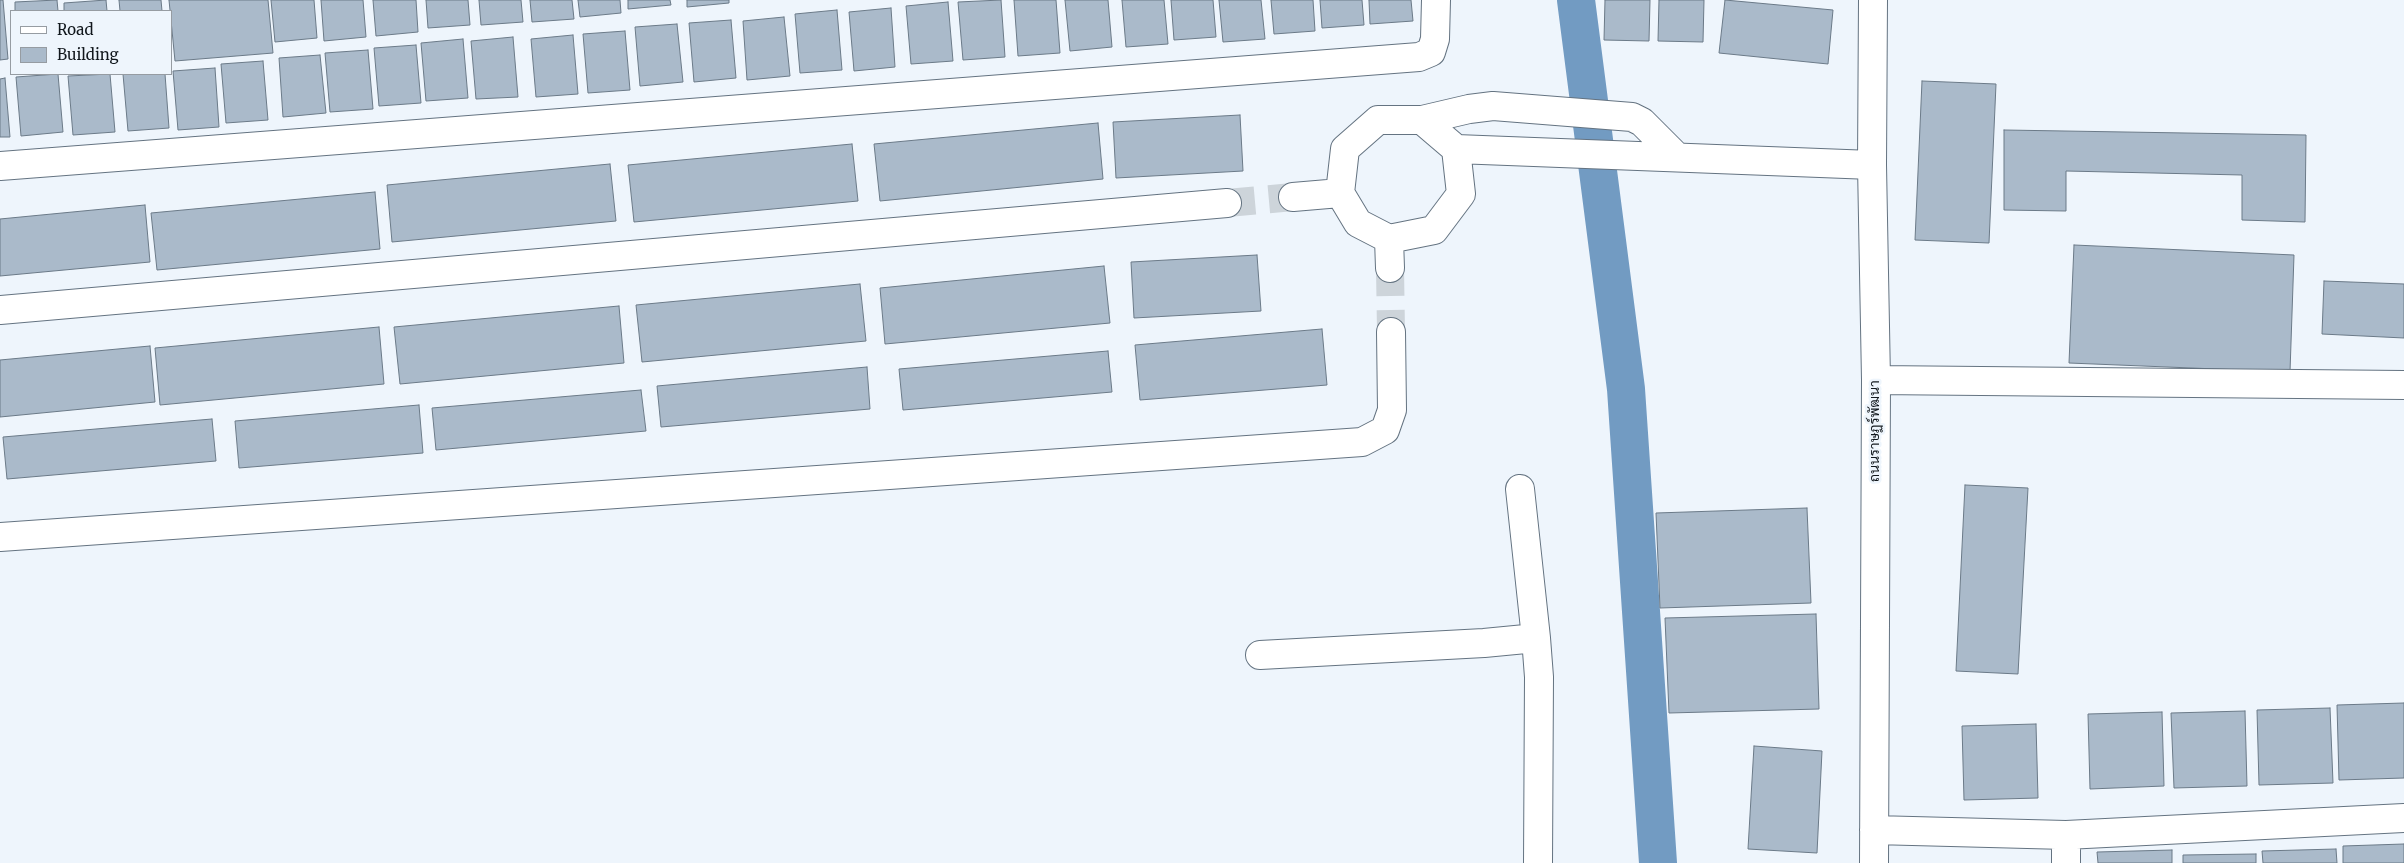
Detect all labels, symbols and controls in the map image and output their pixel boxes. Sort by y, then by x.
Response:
legend [10,10,172,75]
text: Road [57,20,93,39]
text: Building [57,45,119,64]
street label: ถนนราษฏร์พัฒนา [1867,380,1883,482]

